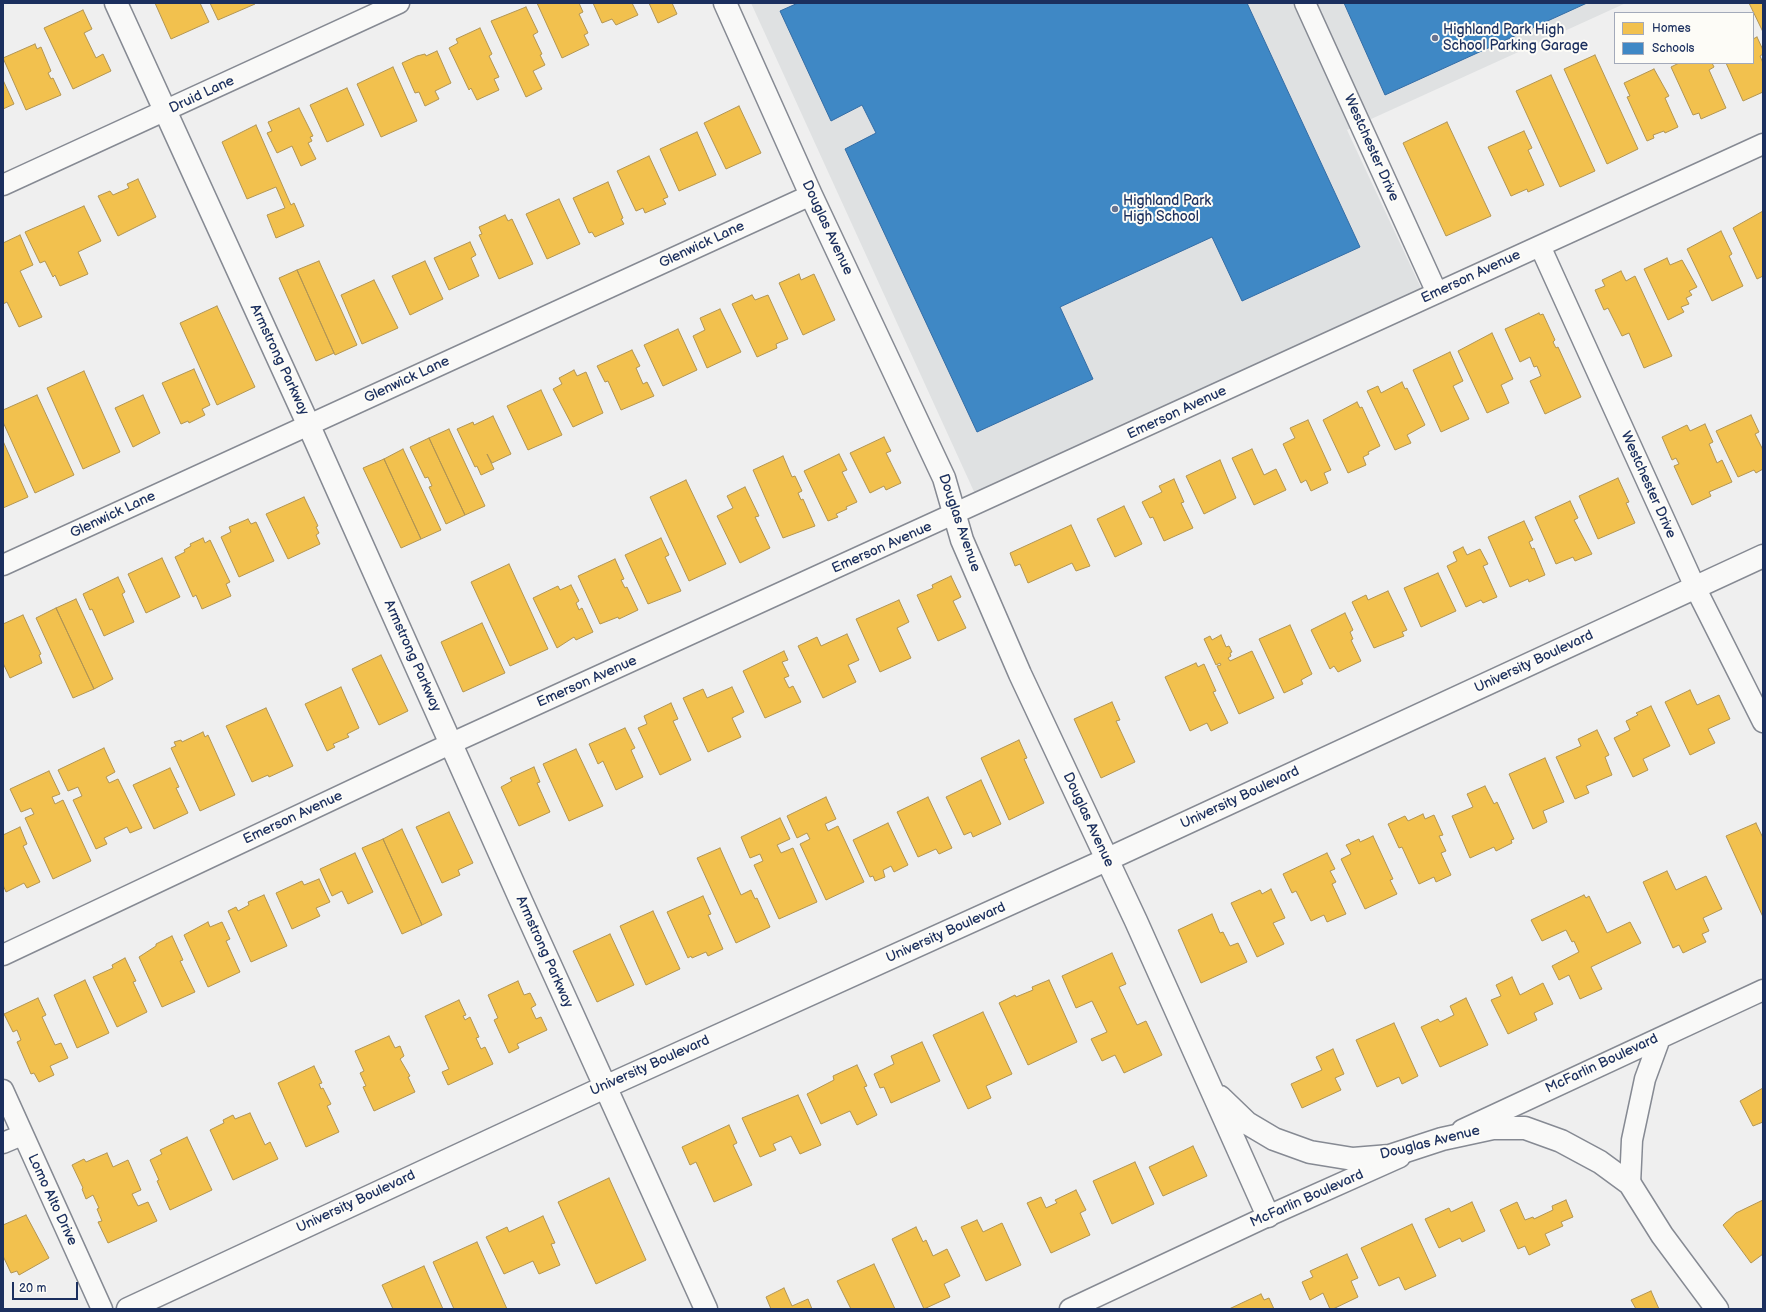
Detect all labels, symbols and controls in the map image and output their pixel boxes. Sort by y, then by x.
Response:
legend [1614,12,1754,64]
text: Homes [1652,21,1691,36]
place label: Highland Park High School Parking Garage [1443,22,1588,54]
marker: Highland Park High School Parking Garage [1430,33,1440,43]
text: Schools [1652,41,1695,56]
street label: Druid Lane [167,73,237,117]
street label: Westchester Drive [1340,92,1402,204]
street label: Douglas Avenue [798,178,856,278]
place label: Highland Park High School [1123,193,1211,226]
marker: Highland Park High School [1110,204,1120,214]
street label: Glenwick Lane [657,218,747,272]
street label: Emerson Avenue [1419,247,1523,307]
street label: Armstrong Parkway [246,302,312,418]
street label: Glenwick Lane [362,353,452,407]
street label: Emerson Avenue [1125,383,1229,443]
street label: Westchester Drive [1617,429,1679,541]
street label: Douglas Avenue [934,472,984,574]
street label: Glenwick Lane [68,488,158,542]
street label: Emerson Avenue [829,518,935,578]
street label: Armstrong Parkway [380,598,444,714]
street label: University Boulevard [1472,627,1596,697]
street label: Emerson Avenue [534,652,640,712]
street label: University Boulevard [1178,763,1302,833]
street label: Douglas Avenue [1059,770,1117,870]
street label: Emerson Avenue [241,788,345,848]
street label: Armstrong Parkway [512,894,576,1010]
street label: University Boulevard [884,899,1008,967]
street label: McFarlin Boulevard [1543,1031,1661,1097]
street label: University Boulevard [588,1032,712,1100]
street label: Douglas Avenue [1378,1122,1482,1164]
street label: Lomo Alto Drive [23,1152,81,1248]
street label: McFarlin Boulevard [1248,1166,1366,1232]
street label: University Boulevard [294,1167,418,1237]
scale bar [14,1274,80,1300]
text: 20 m [19,1281,46,1296]

